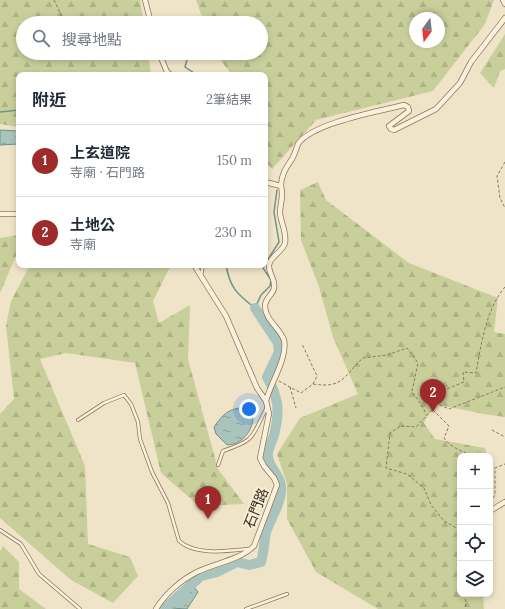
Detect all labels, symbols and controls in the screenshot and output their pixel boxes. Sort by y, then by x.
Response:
north arrow [409,12,445,48]
search box [16,16,268,60]
icon: search [30,27,52,49]
text: 搜尋地點 [62,30,122,49]
text: 附近 [32,89,66,111]
text: 2筆結果 [206,91,252,108]
text: 上玄道院 [70,143,130,162]
text: 1 [42,152,48,169]
text: 150 m [217,152,252,169]
text: 寺廟 · 石門路 [70,164,145,181]
text: 土地公 [70,215,115,234]
text: 2 [42,224,48,241]
text: 230 m [215,224,252,241]
text: 寺廟 [70,236,96,253]
pin: 2 [420,379,446,412]
your location [239,399,259,419]
map controls [457,453,493,597]
button: + [457,453,493,489]
street label: 石門路 [240,485,272,531]
pin: 1 [195,486,221,519]
button: − [457,489,493,525]
button: locate [457,525,493,561]
button: layers [457,561,493,597]

